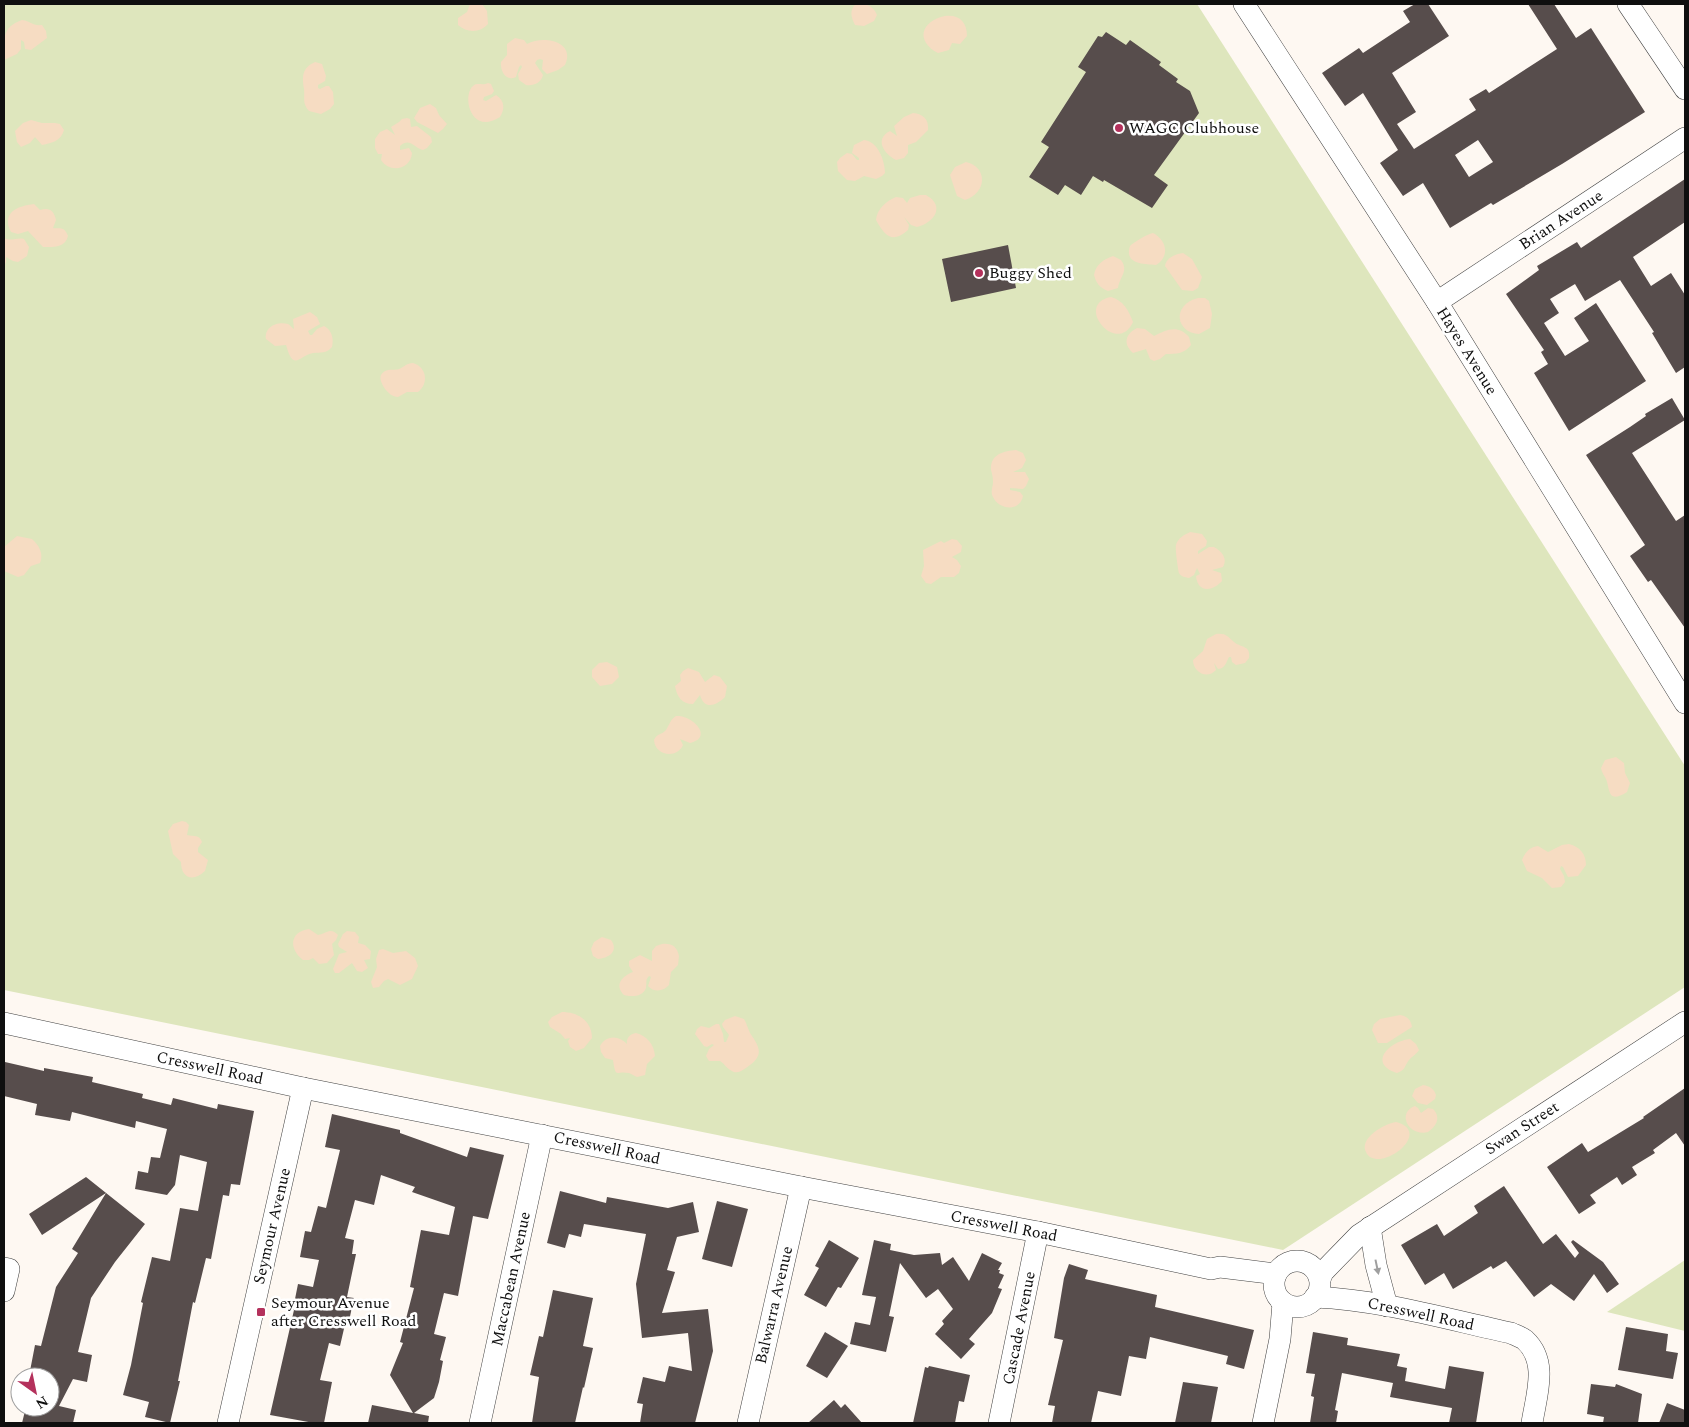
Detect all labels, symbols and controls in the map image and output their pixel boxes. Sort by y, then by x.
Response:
place label: WAGC Clubhouse [1129,116,1259,140]
marker: WAGC Clubhouse [1113,122,1125,134]
street label: Brian Avenue [1514,184,1608,256]
place label: Buggy Shed [989,261,1072,285]
marker: Buggy Shed [973,267,985,279]
street label: Hayes Avenue [1430,302,1504,400]
street label: Cresswell Road [154,1045,266,1091]
street label: Swan Street [1480,1095,1564,1161]
street label: Cresswell Road [551,1125,663,1171]
street label: Seymour Avenue [247,1165,297,1287]
street label: Cresswell Road [948,1204,1060,1248]
street label: Maccabean Avenue [485,1209,537,1349]
street label: Balwarra Avenue [749,1244,799,1366]
one-way arrow [1373,1259,1381,1274]
street label: Cascade Avenue [996,1269,1042,1387]
place label: Seymour Avenue after Cresswell Road [271,1291,417,1333]
street label: Cresswell Road [1365,1291,1477,1337]
marker: Seymour Avenue after Cresswell Road [255,1306,267,1318]
north arrow [10,1367,60,1417]
text: N [31,1391,52,1414]

